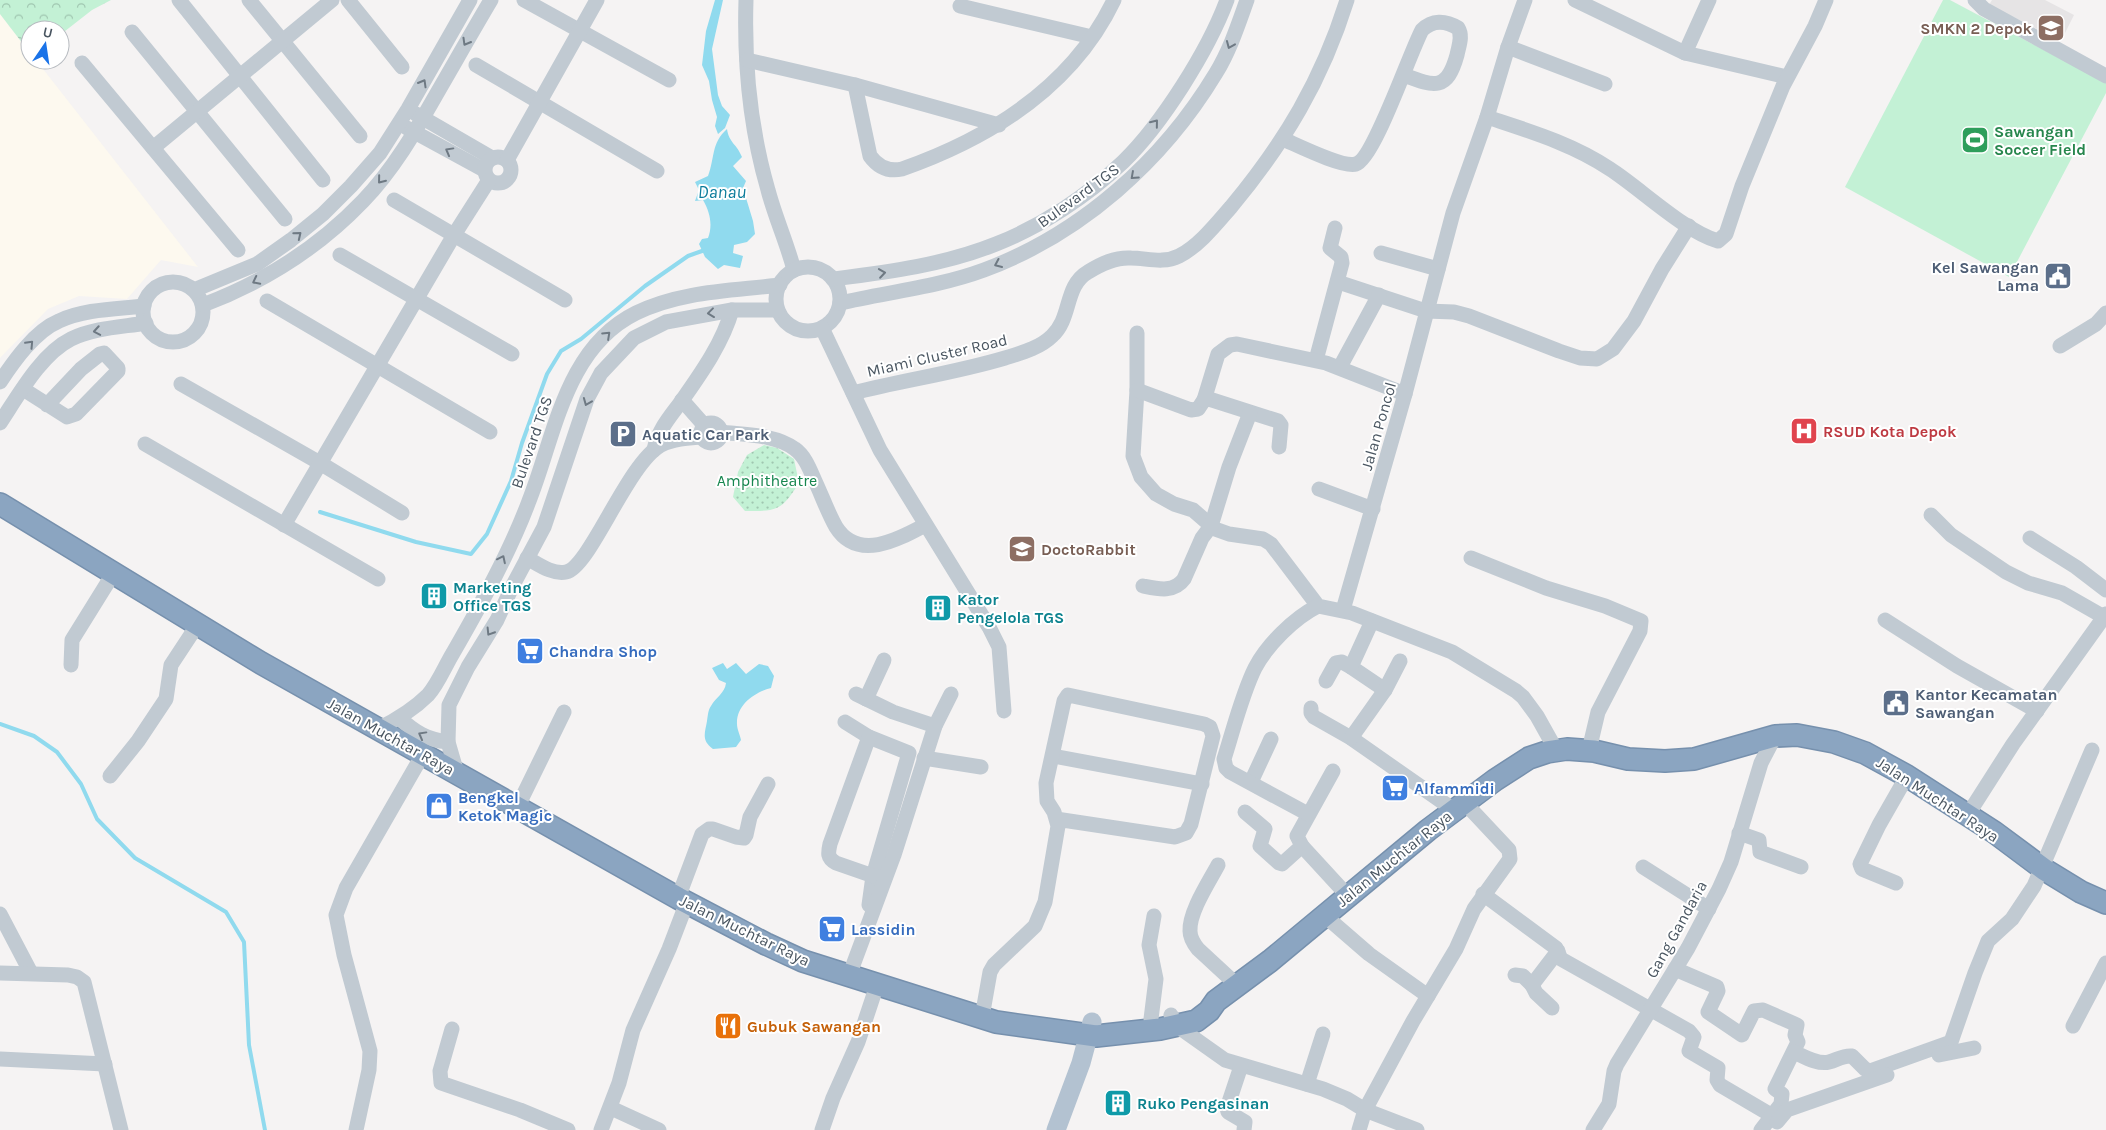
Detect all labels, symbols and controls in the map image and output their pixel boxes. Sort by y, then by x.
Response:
school or university icon: SMKN 2 Depok [2036,13,2066,43]
place label: SMKN 2 Depok [1920,19,2033,38]
north arrow [20,20,70,70]
text: U [41,23,54,42]
one-way arrow [463,37,473,46]
one-way arrow [1225,40,1236,49]
one-way arrow [416,80,426,89]
one-way arrow [1149,120,1158,129]
place label: Sawangan Soccer Field [1994,122,2086,159]
sports icon: Sawangan Soccer Field [1960,125,1990,155]
one-way arrow [446,147,455,157]
street label: Bulevard TGS [1034,159,1123,231]
one-way arrow [1131,170,1140,179]
one-way arrow [378,174,386,183]
water label: Danau [698,181,746,203]
one-way arrow [292,232,301,240]
one-way arrow [995,258,1003,268]
place label: Kel Sawangan Lama [1931,258,2039,295]
public building icon: Kel Sawangan Lama [2043,261,2073,291]
one-way arrow [878,268,886,279]
one-way arrow [252,275,261,285]
one-way arrow [707,307,715,318]
one-way arrow [93,326,102,336]
street label: Miami Cluster Road [865,330,1009,381]
one-way arrow [601,332,610,341]
one-way arrow [24,341,33,350]
street label: Jalan Poncol [1357,380,1400,472]
street label: Bulevard TGS [507,394,556,491]
one-way arrow [582,397,593,406]
hospital icon: RSUD Kota Depok [1789,416,1819,446]
parking icon: Aquatic Car Park [608,419,638,449]
place label: RSUD Kota Depok [1823,422,1957,441]
place label: Aquatic Car Park [642,425,770,444]
park label: Amphitheatre [717,471,817,490]
school or university icon: DoctoRabbit [1007,534,1037,564]
place label: DoctoRabbit [1041,540,1136,559]
one-way arrow [496,556,506,565]
place label: Marketing Office TGS [453,578,531,615]
building icon: Marketing Office TGS [419,581,449,611]
place label: Kator Pengelola TGS [957,590,1064,627]
building icon: Kator Pengelola TGS [923,593,953,623]
one-way arrow [487,626,497,635]
supermarket icon: Chandra Shop [515,636,545,666]
place label: Chandra Shop [549,642,657,661]
place label: Kantor Kecamatan Sawangan [1915,685,2057,722]
public building icon: Kantor Kecamatan Sawangan [1881,688,1911,718]
street label: Jalan Muchtar Raya [324,694,458,779]
one-way arrow [418,731,427,741]
street label: Jalan Muchtar Raya [1873,753,2003,846]
supermarket icon: Alfammidi [1380,773,1410,803]
place label: Alfammidi [1414,779,1495,798]
place label: Bengkel Ketok Magic [458,788,552,825]
shop icon: Bengkel Ketok Magic [424,791,454,821]
street label: Jalan Muchtar Raya [1333,806,1456,911]
street label: Gang Gandaria [1642,877,1711,981]
street label: Jalan Muchtar Raya [677,891,813,970]
supermarket icon: Lassidin [817,914,847,944]
place label: Lassidin [851,920,915,939]
restaurant icon: Gubuk Sawangan [713,1011,743,1041]
place label: Gubuk Sawangan [747,1017,881,1036]
building icon: Ruko Pengasinan [1103,1088,1133,1118]
place label: Ruko Pengasinan [1137,1094,1269,1113]

